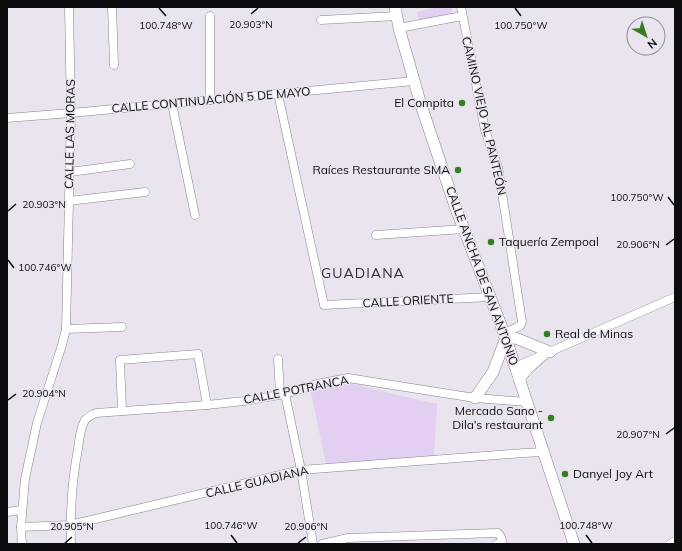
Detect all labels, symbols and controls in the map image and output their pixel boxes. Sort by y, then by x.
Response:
north arrow [626,16,666,56]
text: 20.903°N [229,18,273,31]
text: 100.748°W [139,19,193,32]
text: 100.750°W [494,19,548,32]
street label: CAMINO VIEJO AL PANTEÓN [459,35,510,197]
text: N [645,36,660,52]
street label: CALLE LAS MORAS [61,79,78,189]
street label: CALLE CONTINUACIÓN 5 DE MAYO [111,83,311,116]
place label: El Compita [394,95,454,110]
marker: El Compita [457,98,467,108]
place label: Raíces Restaurante SMA [312,162,450,177]
marker: Raíces Restaurante SMA [453,165,463,175]
street label: CALLE ANCHA DE SAN ANTONIO [443,184,522,368]
text: 100.750°W [610,191,664,204]
text: 20.903°N [22,198,66,211]
place label: Taquería Zempoal [499,234,599,249]
marker: Taquería Zempoal [486,237,496,247]
text: 20.906°N [616,238,660,251]
text: 100.746°W [18,261,72,274]
district label: GUADIANA [321,264,405,282]
street label: CALLE ORIENTE [362,291,454,310]
place label: Real de Minas [555,326,633,341]
marker: Real de Minas [542,329,552,339]
street label: CALLE POTRANCA [242,372,350,407]
text: 20.904°N [22,387,66,400]
place label: Mercado Sano - Dila’s restaurant [452,403,543,432]
marker: Mercado Sano - Dila’s restaurant [546,413,556,423]
text: 20.907°N [616,428,660,441]
street label: CALLE GUADIANA [204,462,310,501]
place label: Danyel Joy Art [573,466,653,481]
marker: Danyel Joy Art [560,469,570,479]
text: 100.746°W [204,519,258,532]
text: 100.748°W [559,519,613,532]
text: 20.905°N [50,520,94,533]
text: 20.906°N [284,520,328,533]

